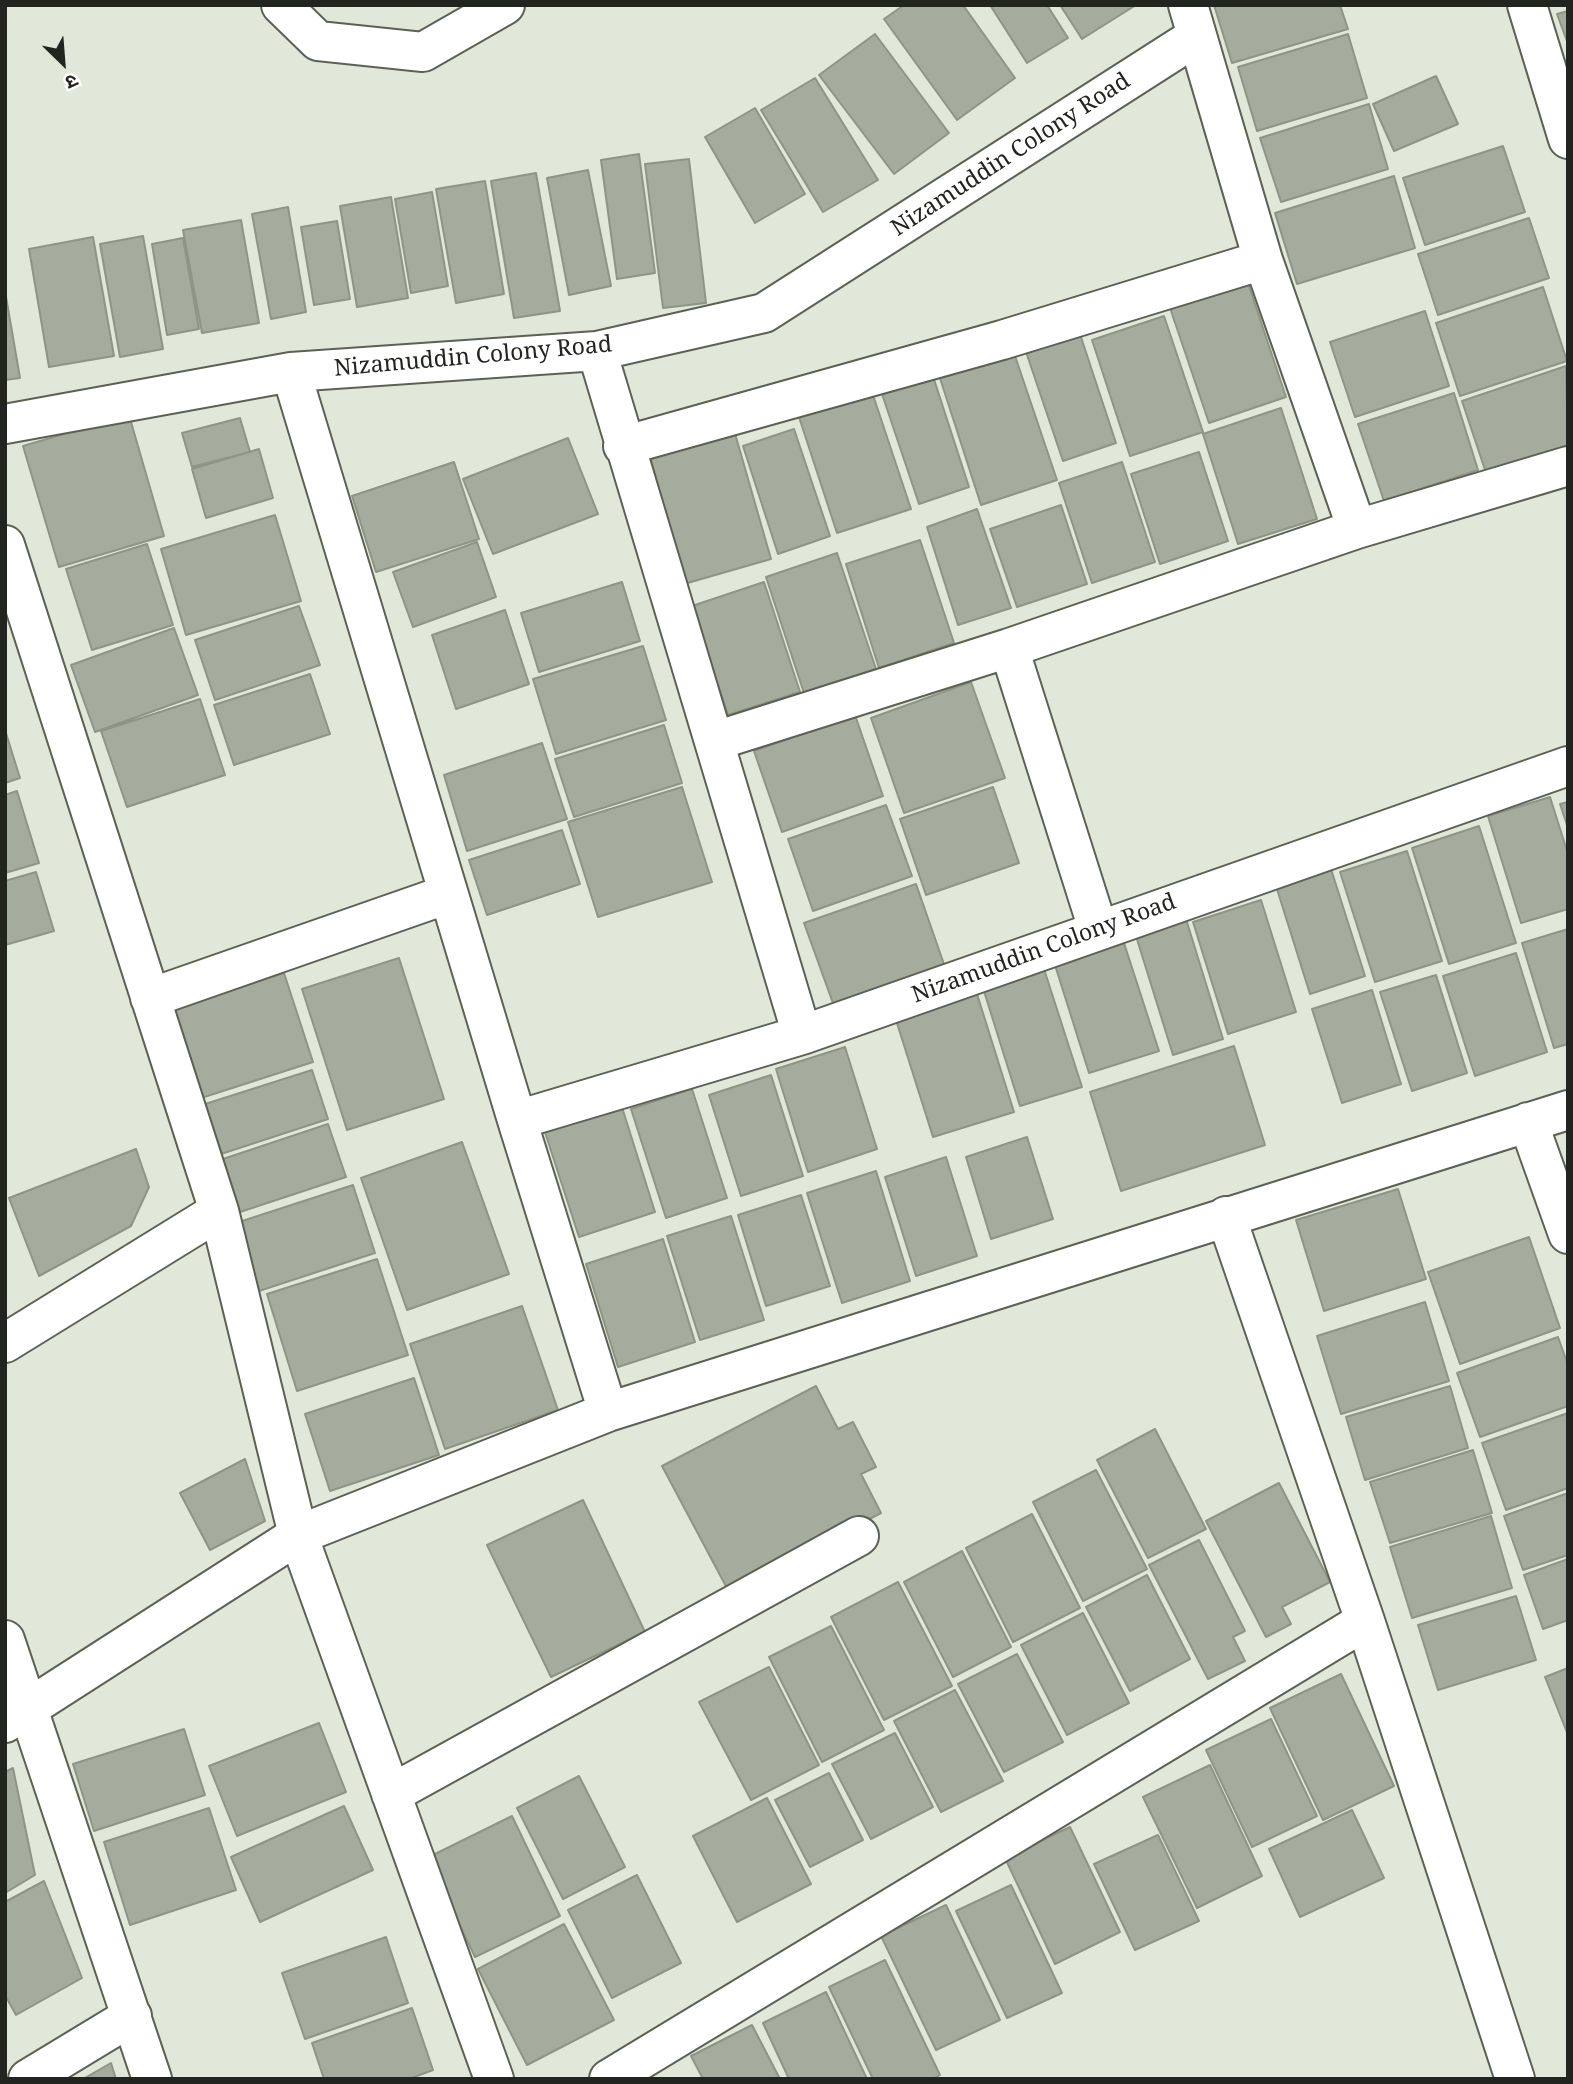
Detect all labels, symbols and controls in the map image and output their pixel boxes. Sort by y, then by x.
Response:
north arrow [28,28,98,98]
street label: Nizamuddin Colony Road [887,67,1135,243]
text: उ [61,68,82,96]
street label: Nizamuddin Colony Road [333,331,613,383]
street label: Nizamuddin Colony Road [908,888,1180,1010]

